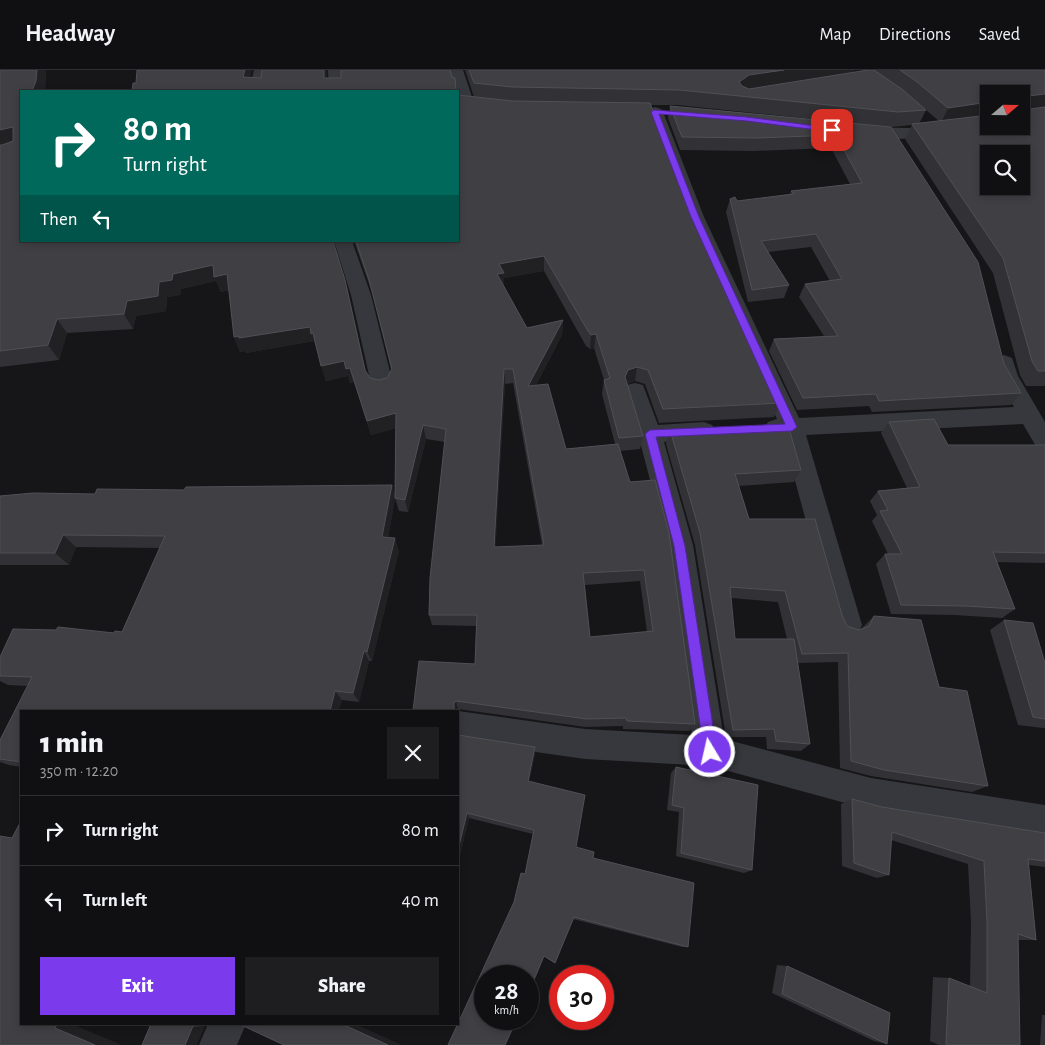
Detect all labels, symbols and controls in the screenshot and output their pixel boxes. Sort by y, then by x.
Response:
text: Headway [25,22,115,46]
text: Map [820,26,851,44]
text: Directions [879,26,951,44]
text: Saved [979,26,1020,44]
north arrow [980,85,1030,135]
map controls [980,85,1030,195]
pin [811,109,853,151]
icon: right [40,110,105,175]
text: 80 m [123,112,192,147]
icon: arrive [818,116,846,144]
button: search [980,145,1030,195]
text: Turn right [123,153,207,175]
icon: left [88,205,116,233]
text: Then [40,210,78,229]
position arrow [683,725,735,777]
button: close [387,727,439,779]
text: 1 min [40,728,104,758]
text: 350 m · 12:20 [40,763,118,779]
icon: right [40,817,68,845]
text: Turn right [83,821,158,840]
text: 80 m [402,821,439,840]
icon: left [40,887,68,915]
text: Turn left [83,891,147,910]
text: 40 m [401,891,439,910]
button: Exit [40,957,235,1015]
button: Share [245,957,439,1015]
speed limit sign: 30 [549,965,614,1030]
text: 28 [494,979,519,1004]
text: km/h [494,1004,519,1016]

